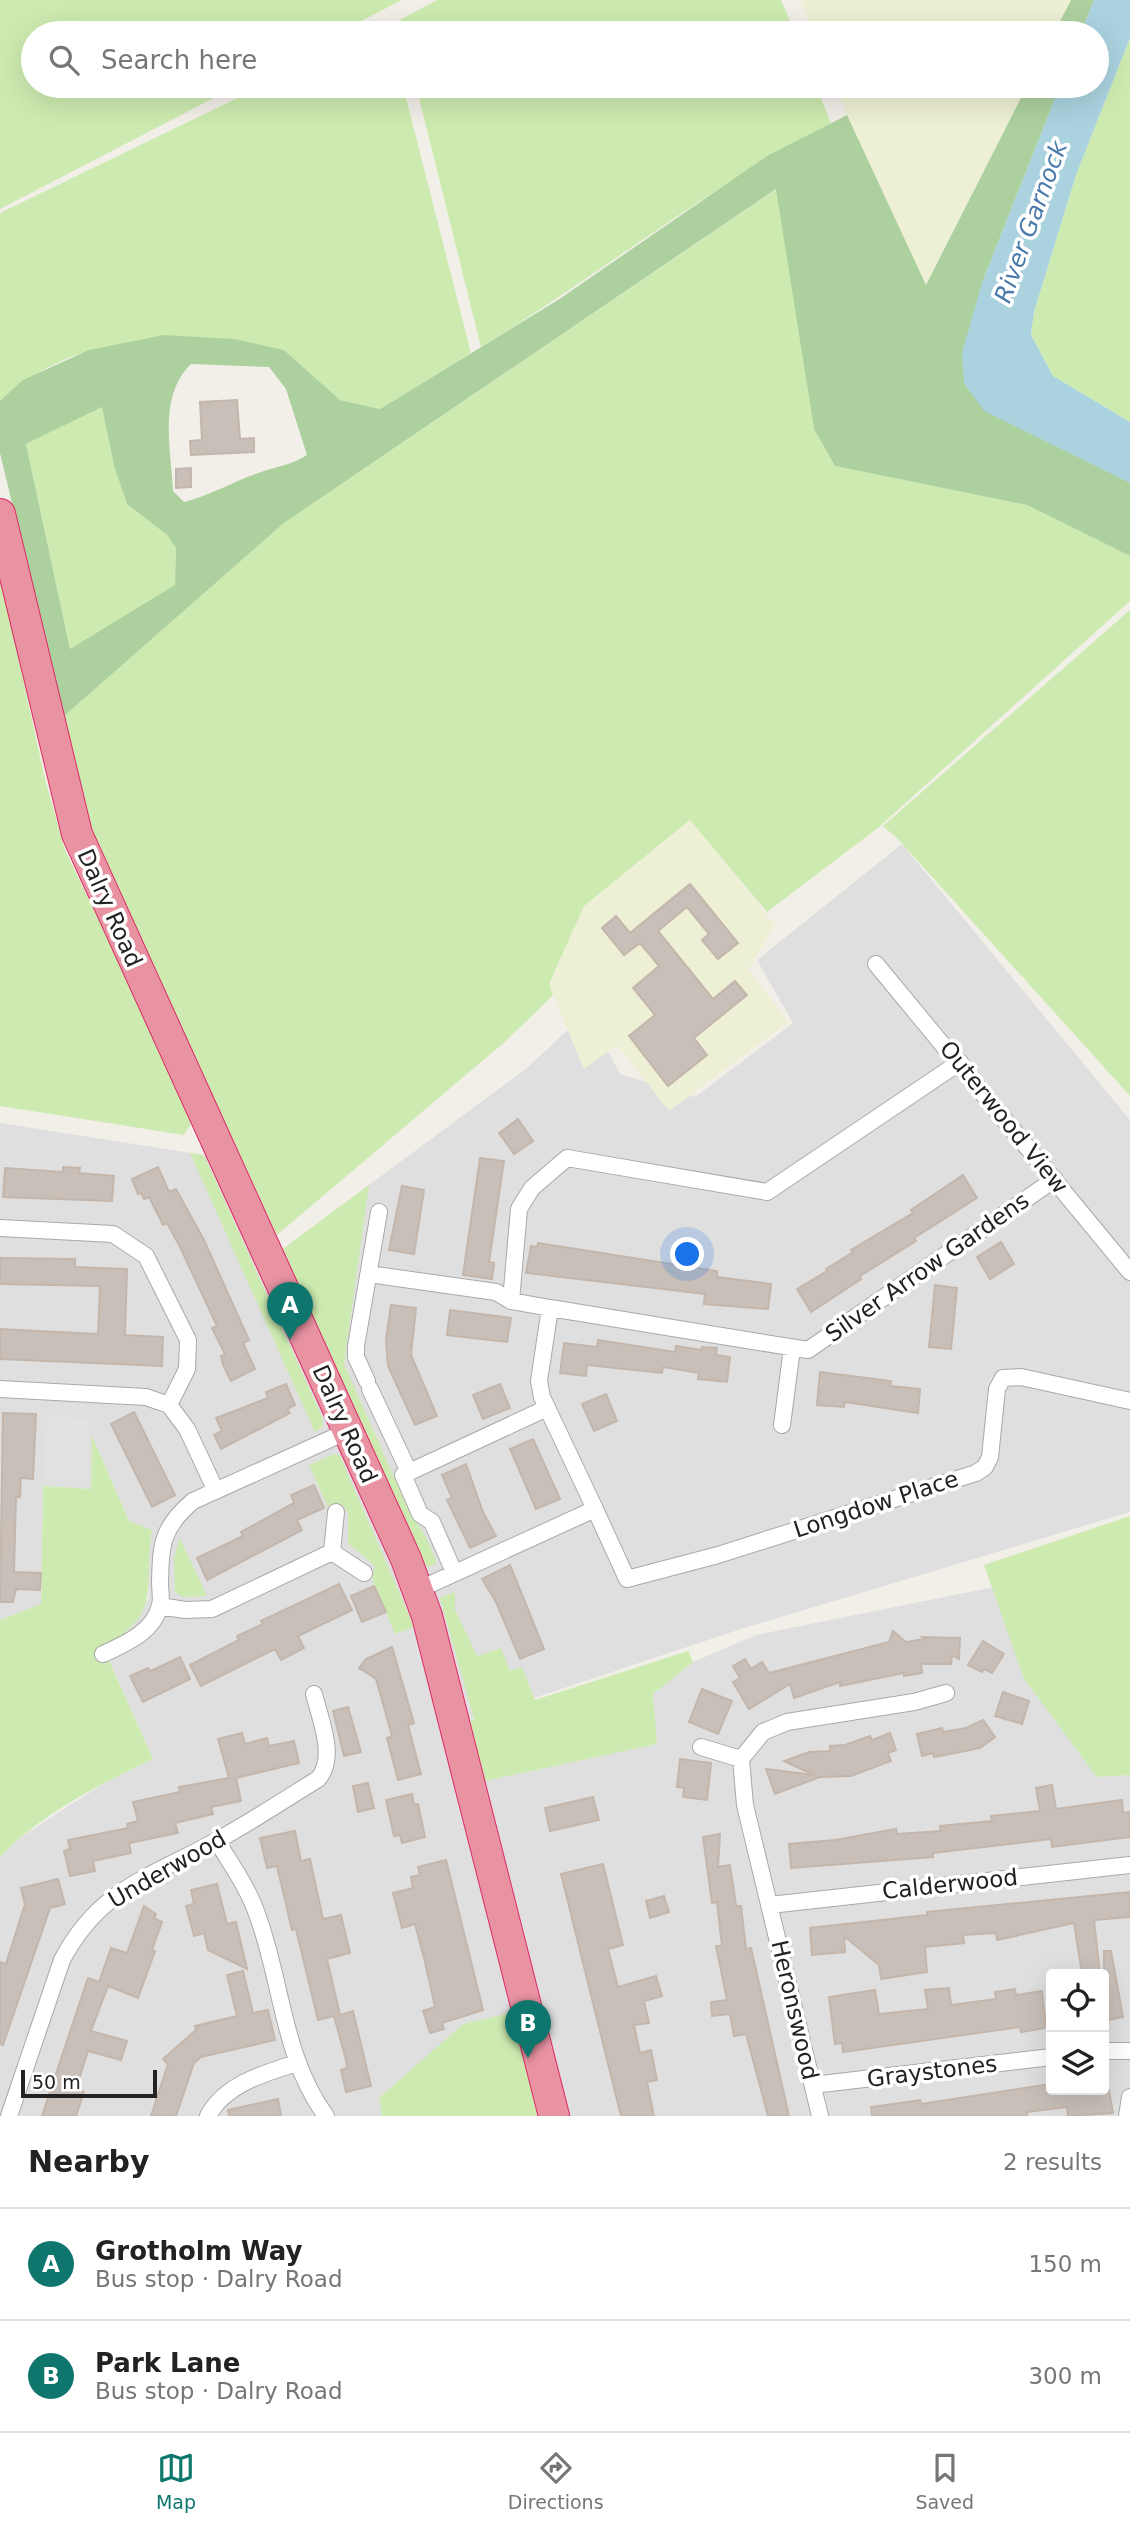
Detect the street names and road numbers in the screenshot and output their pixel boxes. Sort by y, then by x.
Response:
street label: Dalry Road [72,845,148,971]
street label: Outerwood View [935,1035,1073,1199]
street label: Silver Arrow Gardens [820,1187,1034,1347]
street label: Dalry Road [307,1361,383,1487]
street label: Longdow Place [790,1465,962,1543]
street label: Underwood [104,1825,230,1913]
street label: Calderwood [881,1864,1019,1904]
street label: Heronswood [766,1938,824,2082]
street label: Graystones [866,2050,998,2092]

